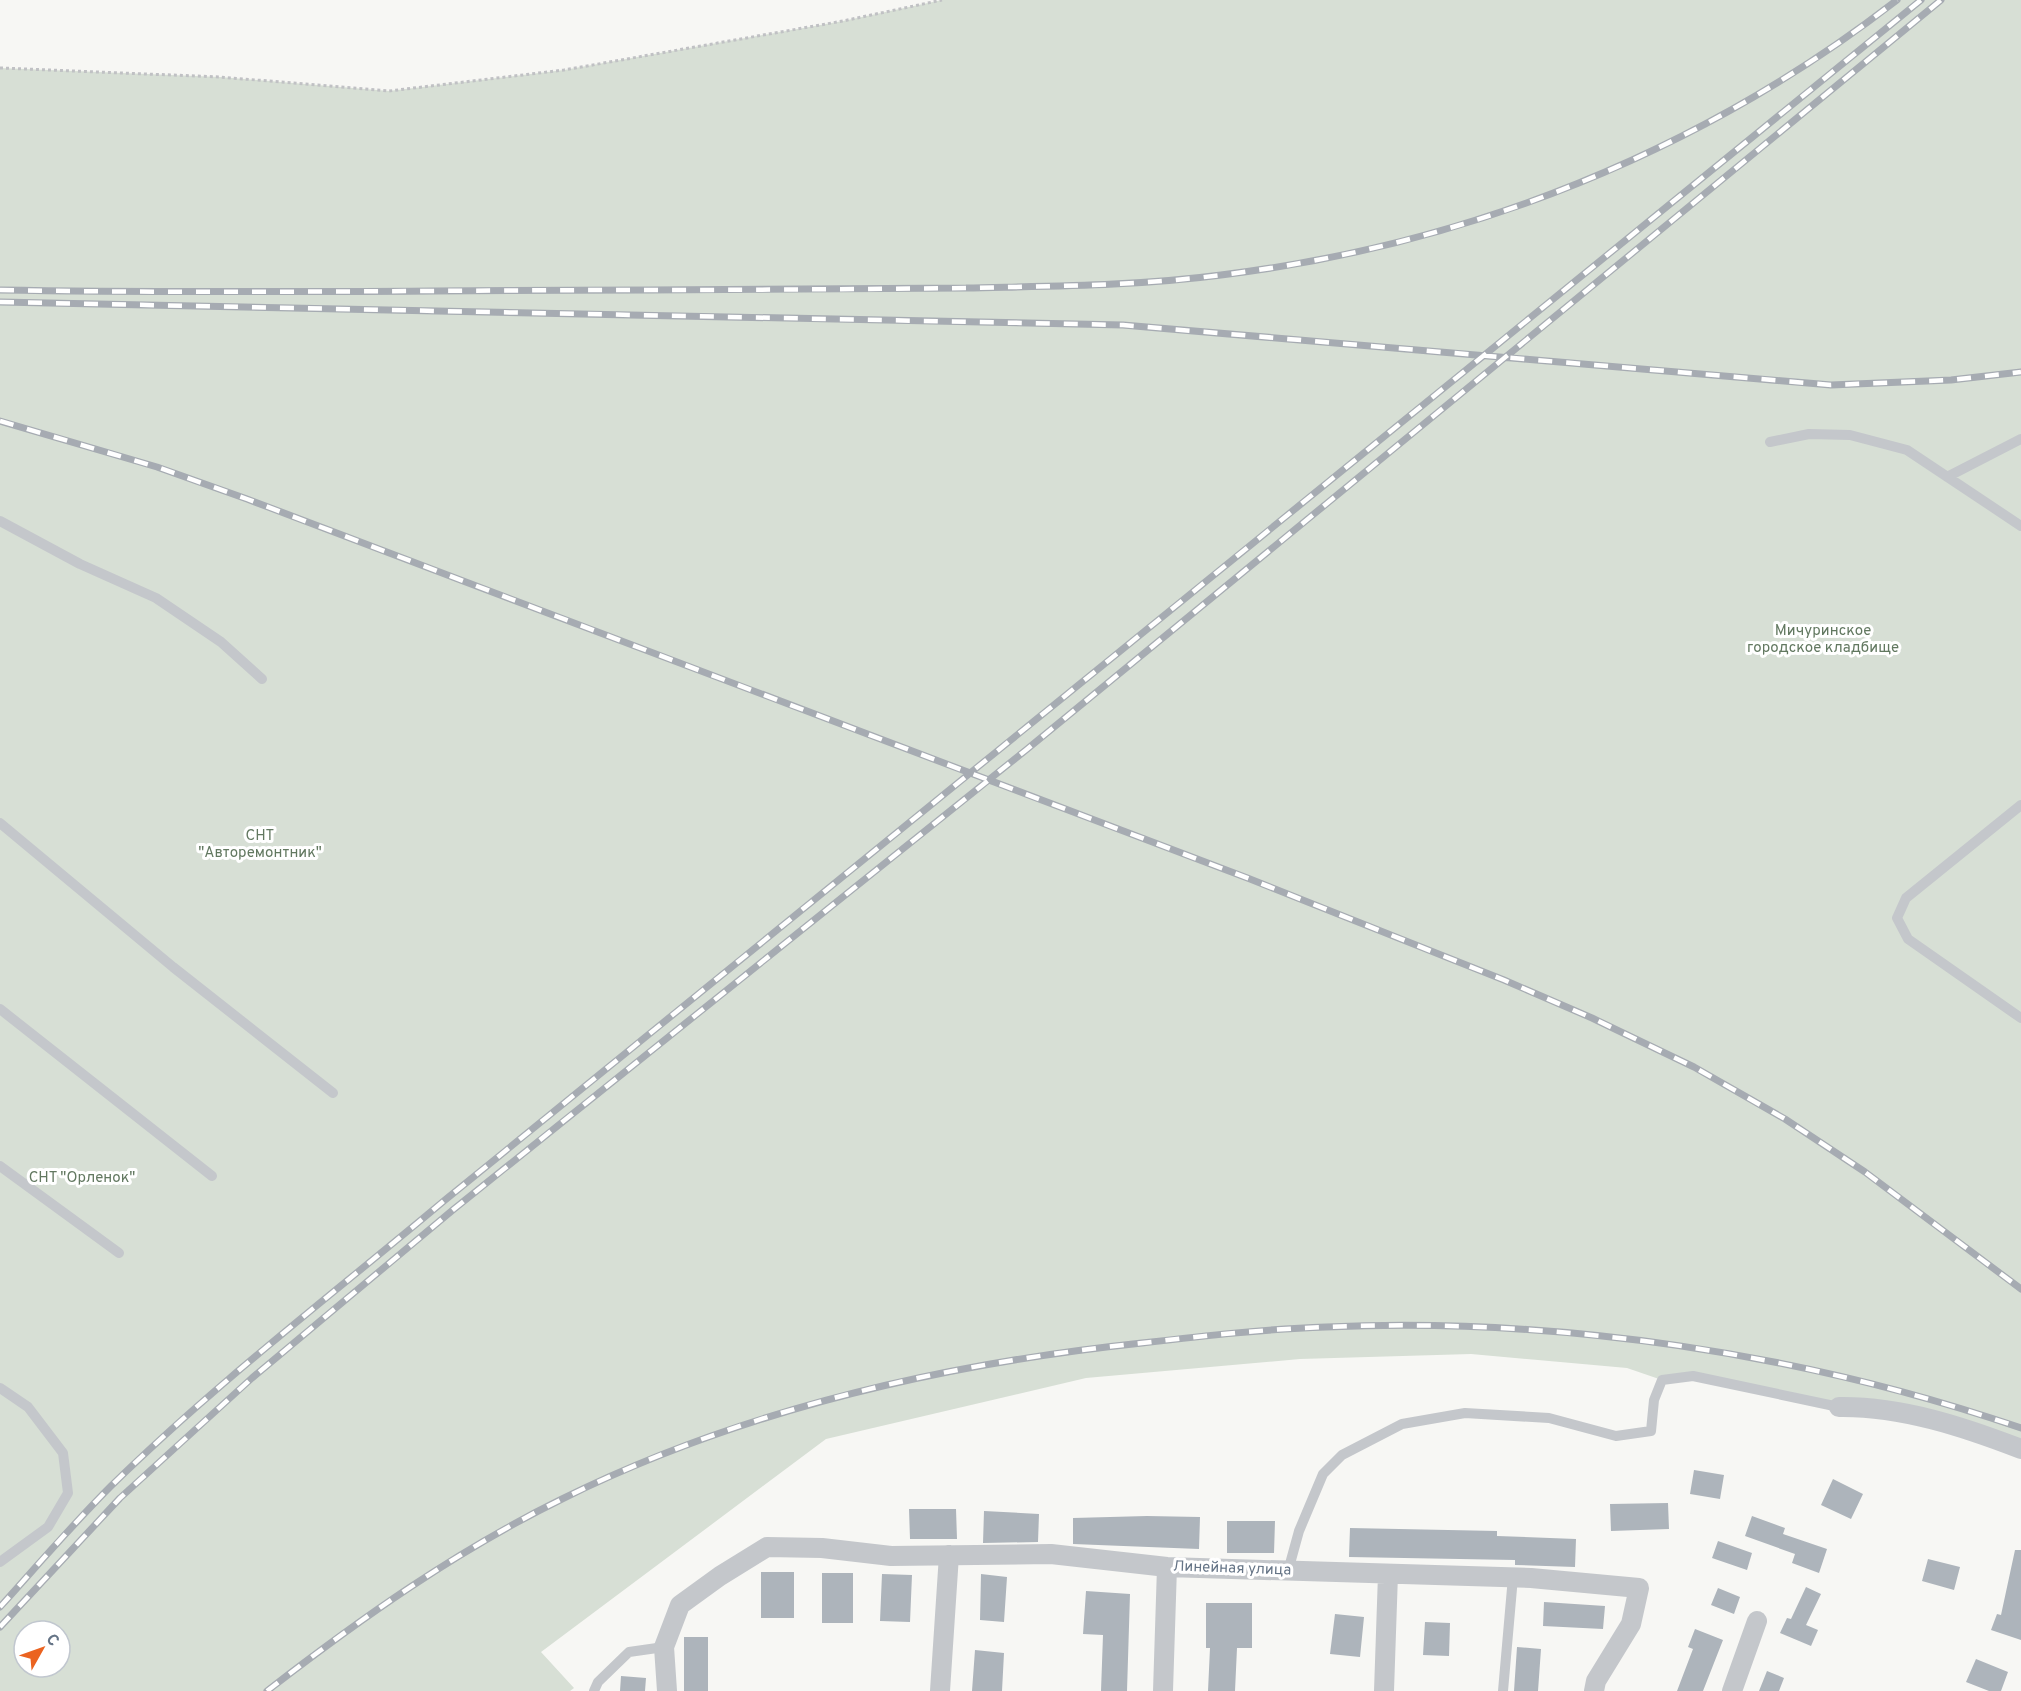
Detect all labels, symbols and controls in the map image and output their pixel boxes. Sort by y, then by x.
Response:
park label: Мичуринское городское кладбище [1747,622,1899,658]
park label: СНТ "Авторемонтник" [198,827,322,863]
park label: СНТ "Орленок" [29,1169,135,1188]
street label: Линейная улица [1172,1557,1292,1581]
north arrow [12,1619,72,1679]
text: С [41,1630,63,1651]

